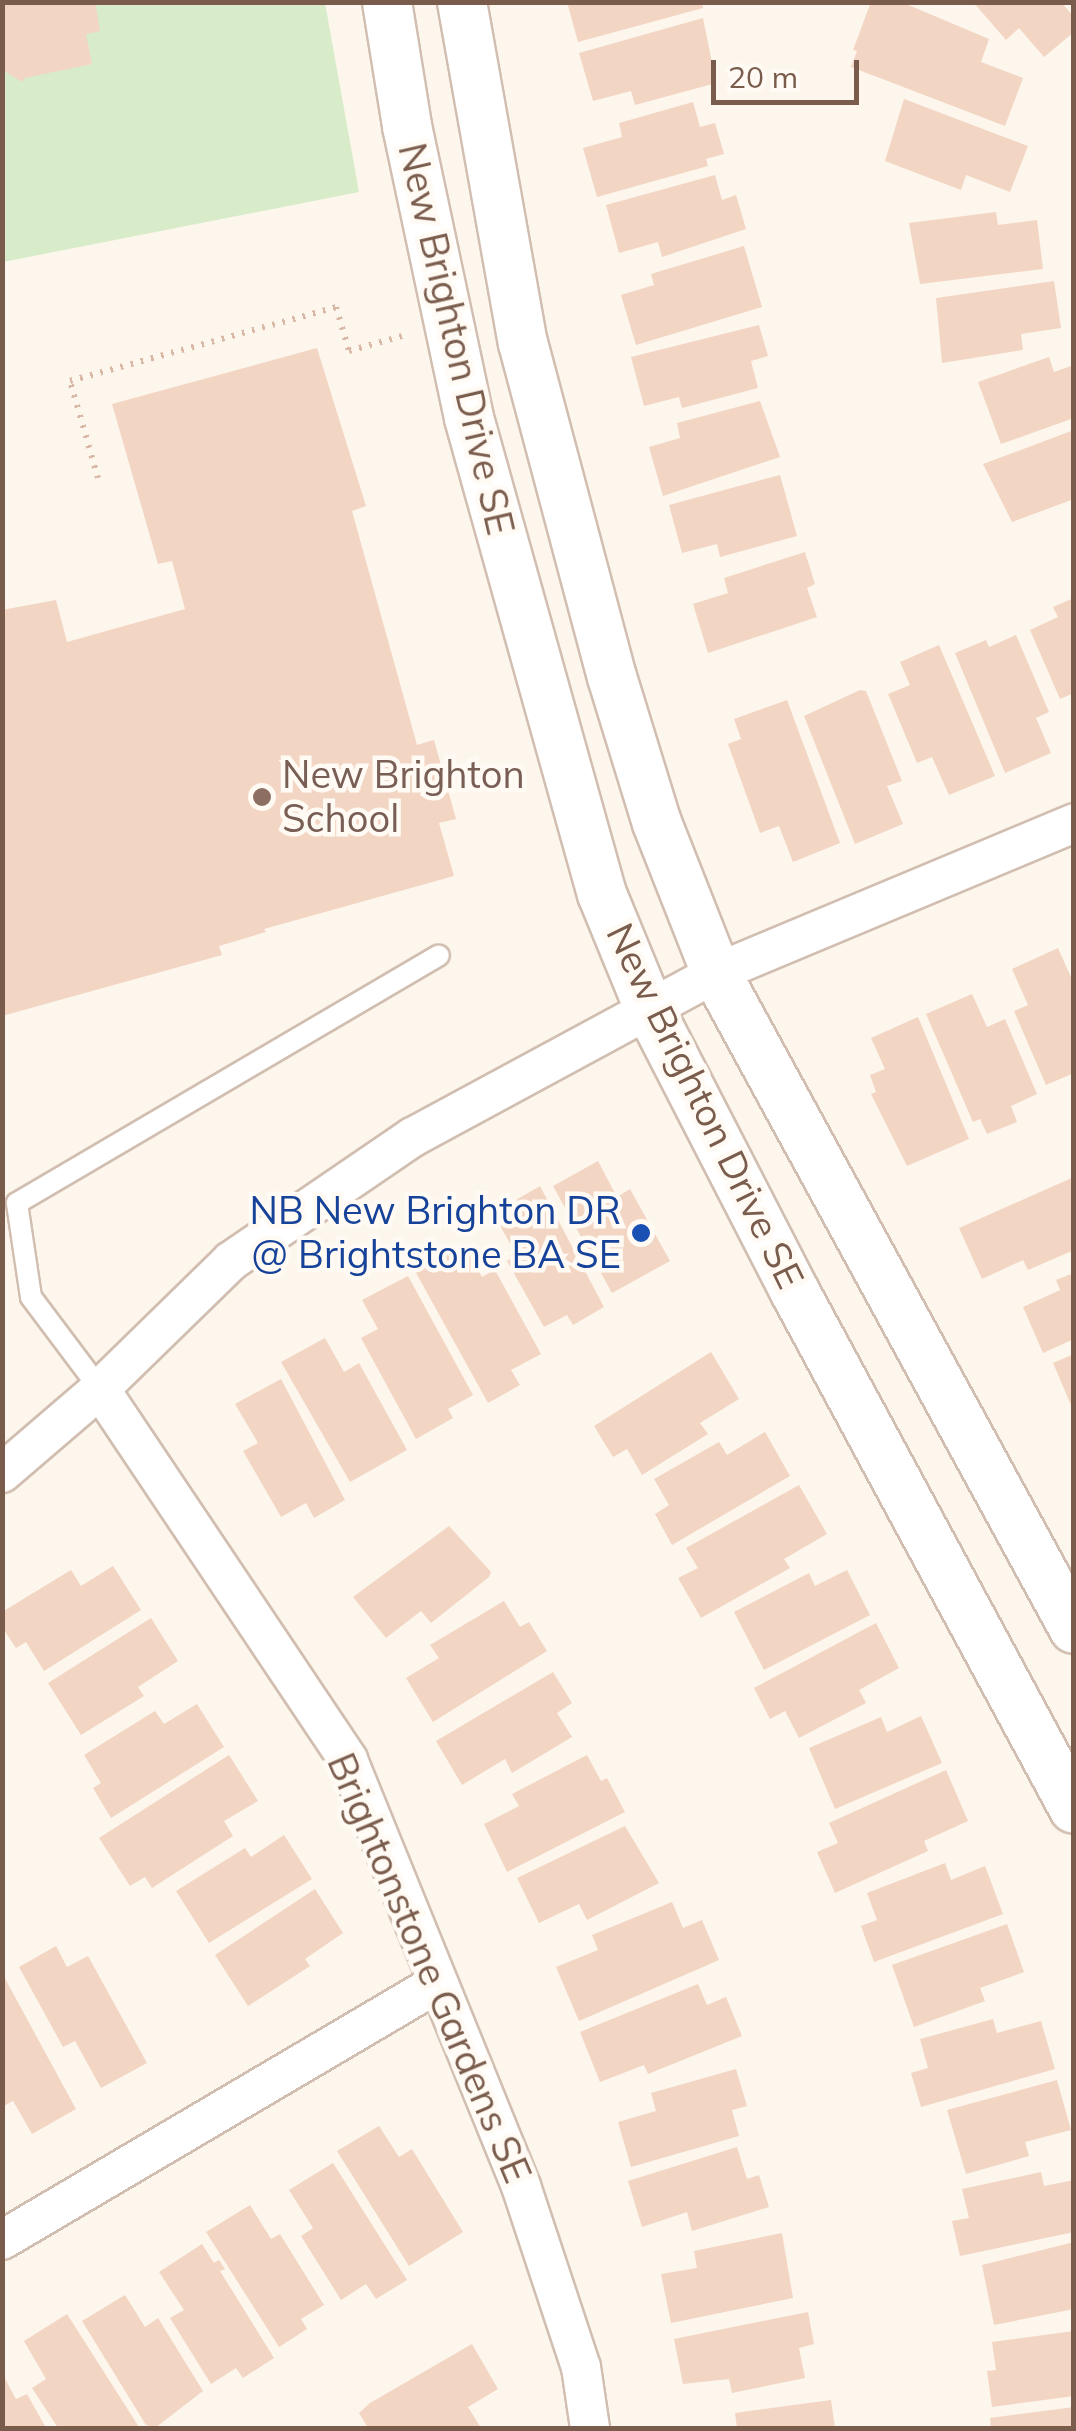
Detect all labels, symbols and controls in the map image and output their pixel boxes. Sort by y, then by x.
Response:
scale bar [716,40,864,102]
text: 20 m [728,58,798,96]
street label: New Brighton Drive SE [389,139,523,539]
place label: New Brighton School [282,752,525,842]
marker: New Brighton School [251,786,273,808]
street label: New Brighton Drive SE [597,916,813,1296]
place label: NB New Brighton DR @ Brightstone BA SE [250,1188,621,1278]
marker: NB New Brighton DR @ Brightstone BA SE [630,1222,652,1244]
street label: Brightonstone Gardens SE [318,1746,540,2190]

